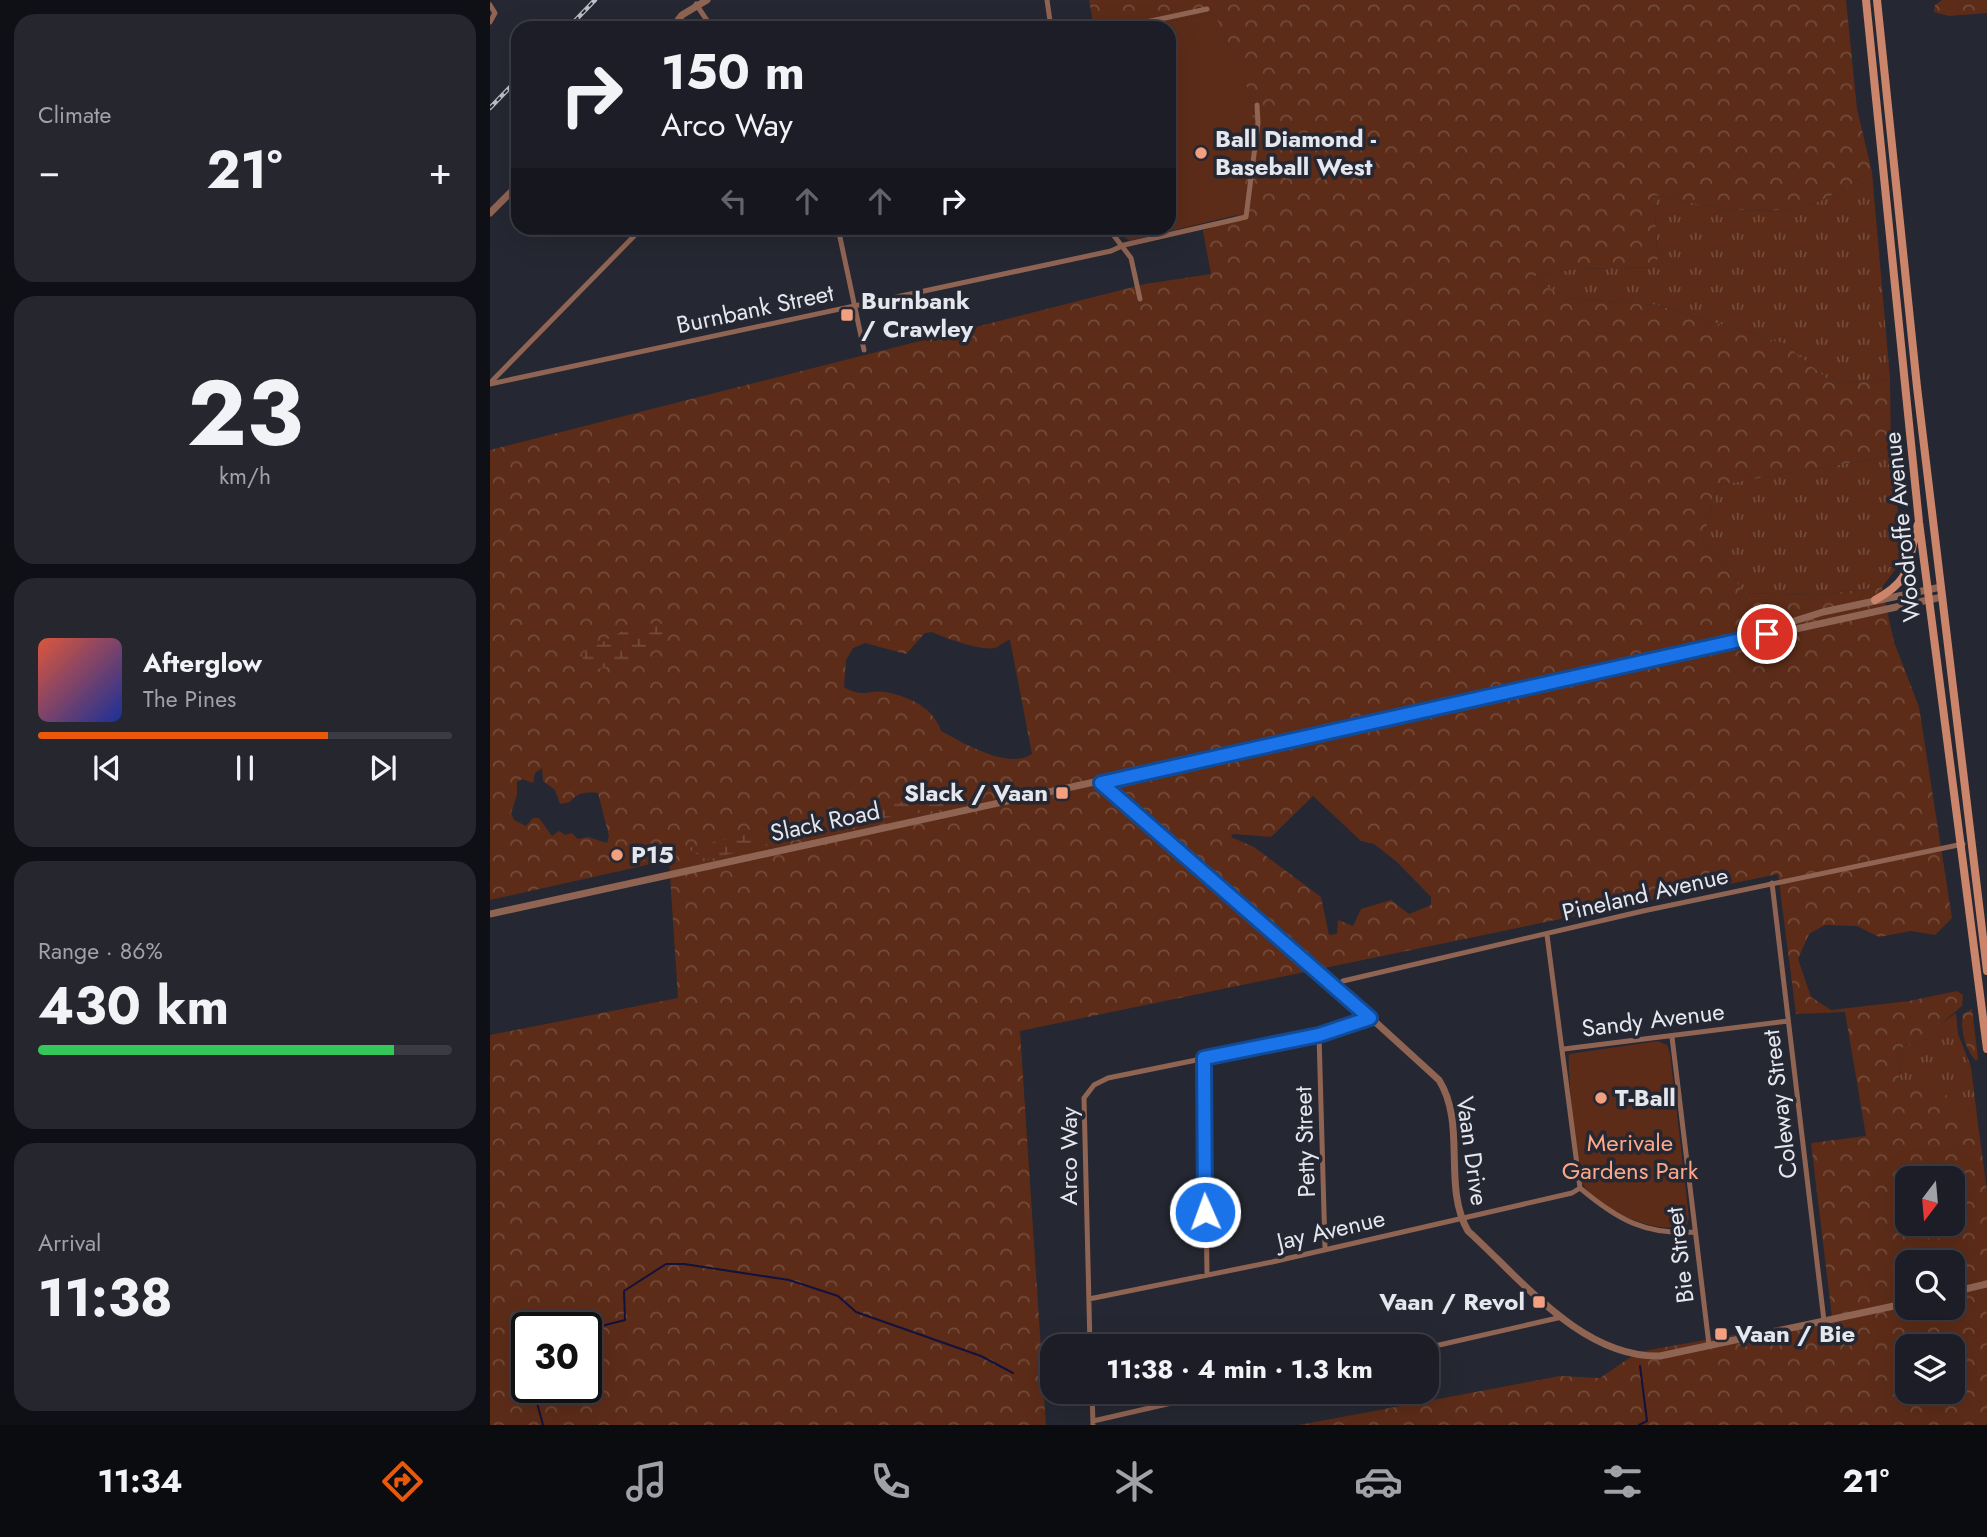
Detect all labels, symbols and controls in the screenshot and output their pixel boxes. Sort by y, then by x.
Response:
text: 150 m [661,37,805,107]
icon: right [546,49,637,140]
text: Climate [38,98,111,132]
text: Arco Way [661,102,793,148]
place label: Ball Diamond - Baseball West [1215,121,1377,184]
text: 21° [207,132,283,208]
text: − [38,143,60,198]
text: + [429,143,452,198]
marker: Ball Diamond - Baseball West [1193,145,1209,161]
icon: left [715,182,753,220]
icon: ahead [788,182,826,220]
icon: ahead [861,182,899,220]
icon: right [934,182,972,220]
street label: Burnbank Street [673,275,837,342]
place label: Burnbank / Crawley [861,283,973,346]
marker: Burnbank / Crawley [839,307,855,323]
text: 23 [187,348,303,479]
street label: Woodroffe Avenue [1874,430,1929,624]
text: km/h [219,459,271,493]
pin [1737,604,1797,664]
icon: arrive [1748,615,1786,653]
text: Afterglow [143,644,262,682]
text: The Pines [143,682,236,716]
icon: previous [88,749,126,787]
icon: pause [226,749,264,787]
icon: next [364,749,402,787]
place label: Slack / Vaan [904,775,1048,810]
marker: Slack / Vaan [1054,785,1070,801]
street label: Slack Road [767,793,883,850]
place label: P15 [631,837,674,872]
marker: P15 [609,847,625,863]
street label: Pineland Avenue [1558,857,1731,930]
text: Range · 86% [38,934,163,968]
text: 430 km [38,968,229,1044]
street label: Sandy Avenue [1580,993,1726,1046]
street label: Coleway Street [1753,1027,1806,1181]
place label: T-Ball [1615,1080,1676,1115]
street label: Petty Street [1285,1086,1324,1198]
marker: T-Ball [1593,1090,1609,1106]
street label: Vaan Drive [1448,1094,1497,1208]
street label: Arco Way [1051,1106,1086,1205]
park label: Merivale Gardens Park [1562,1125,1699,1188]
north arrow [1895,1166,1965,1236]
map controls [1895,1166,1965,1404]
position arrow [1168,1175,1242,1249]
street label: Jay Avenue [1271,1200,1388,1260]
street label: Bie Street [1656,1205,1703,1305]
text: Arrival [38,1226,101,1260]
button: search [1895,1250,1965,1320]
text: 11:38 [38,1260,173,1336]
place label: Vaan / Revol [1378,1284,1525,1319]
marker: Vaan / Revol [1531,1294,1547,1310]
speed limit sign: 30 [511,1312,602,1403]
place label: Vaan / Bie [1734,1316,1855,1351]
marker: Vaan / Bie [1713,1326,1729,1342]
button: layers [1895,1334,1965,1404]
text: 11:38 · 4 min · 1.3 km [1106,1350,1373,1388]
icon: directions [378,1457,427,1506]
icon: music [622,1457,671,1506]
icon: phone [866,1457,915,1506]
icon: climate [1110,1457,1159,1506]
icon: car [1354,1457,1403,1506]
icon: filters [1598,1457,1647,1506]
text: 11:34 [98,1458,183,1504]
text: 21° [1843,1458,1889,1504]

